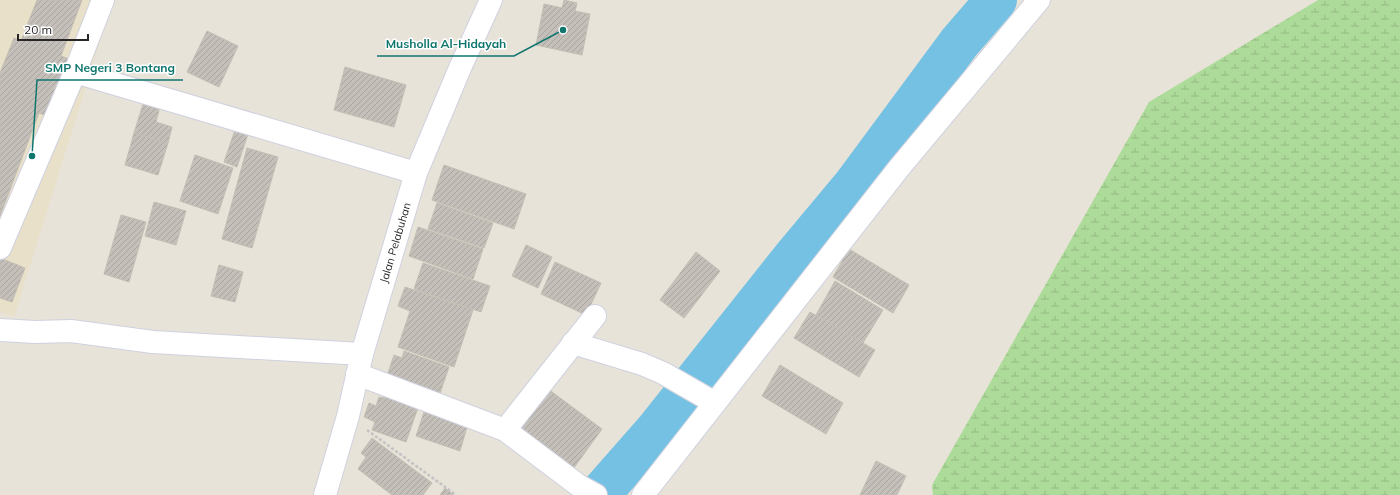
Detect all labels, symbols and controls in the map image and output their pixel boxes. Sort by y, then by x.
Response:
scale bar [18,16,88,42]
text: 20 m [24,22,52,37]
callout: Musholla Al-Hidayah [377,32,514,56]
text: Musholla Al-Hidayah [386,36,506,51]
callout: SMP Negeri 3 Bontang [37,56,183,80]
text: SMP Negeri 3 Bontang [45,60,175,75]
street label: Jalan Pelabuhan [377,201,414,285]

